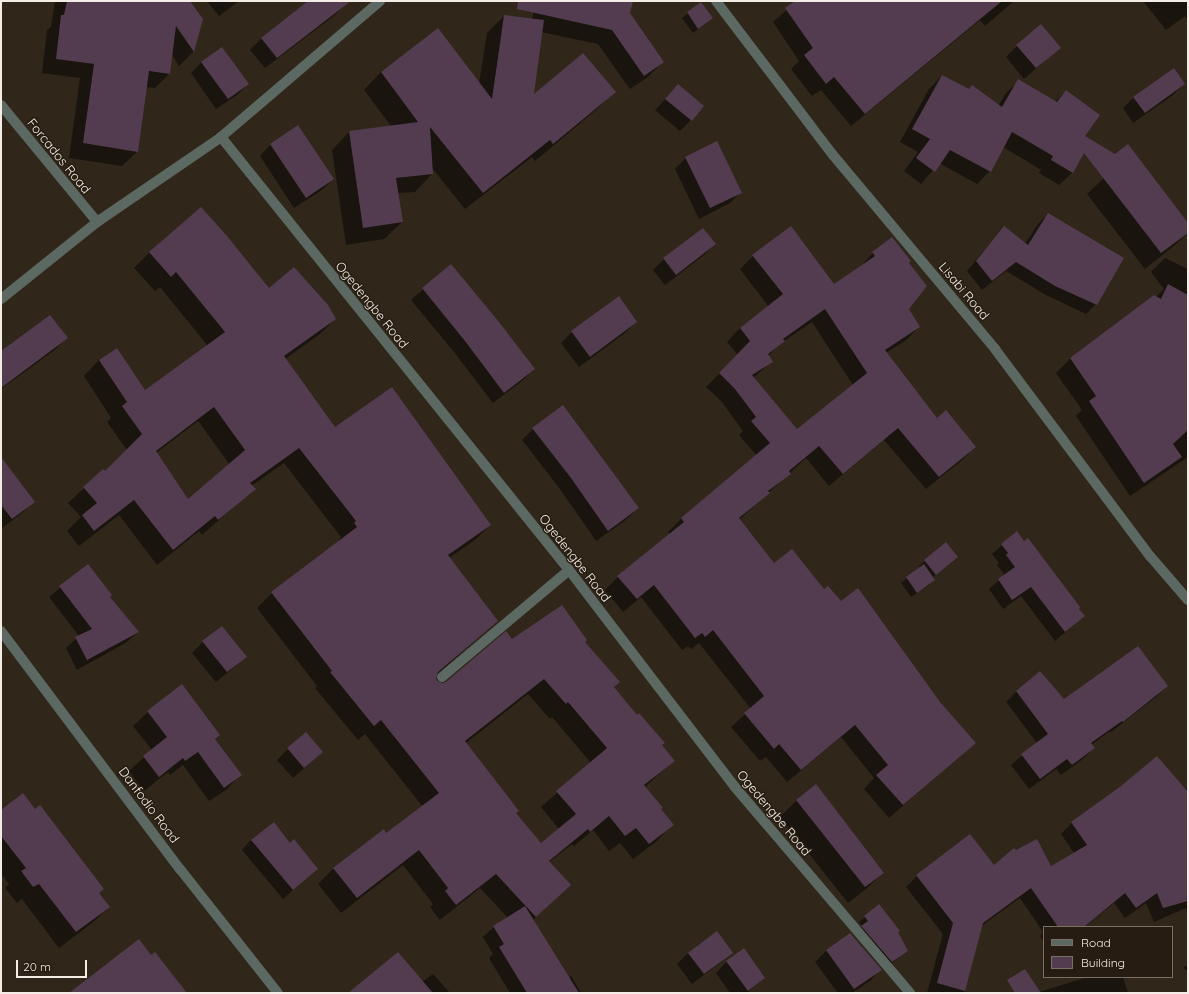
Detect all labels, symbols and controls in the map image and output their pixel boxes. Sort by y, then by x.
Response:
street label: Forcados Road [24,115,94,197]
street label: Ogedengbe Road [332,259,412,351]
street label: Lisabi Road [935,259,993,323]
street label: Ogedengbe Road [536,511,614,605]
street label: Danfodio Road [115,764,183,846]
street label: Ogedengbe Road [734,767,814,859]
legend [1043,926,1173,978]
text: Road [1081,935,1111,950]
scale bar [18,952,89,978]
text: Building [1081,955,1125,970]
text: 20 m [23,959,51,974]

